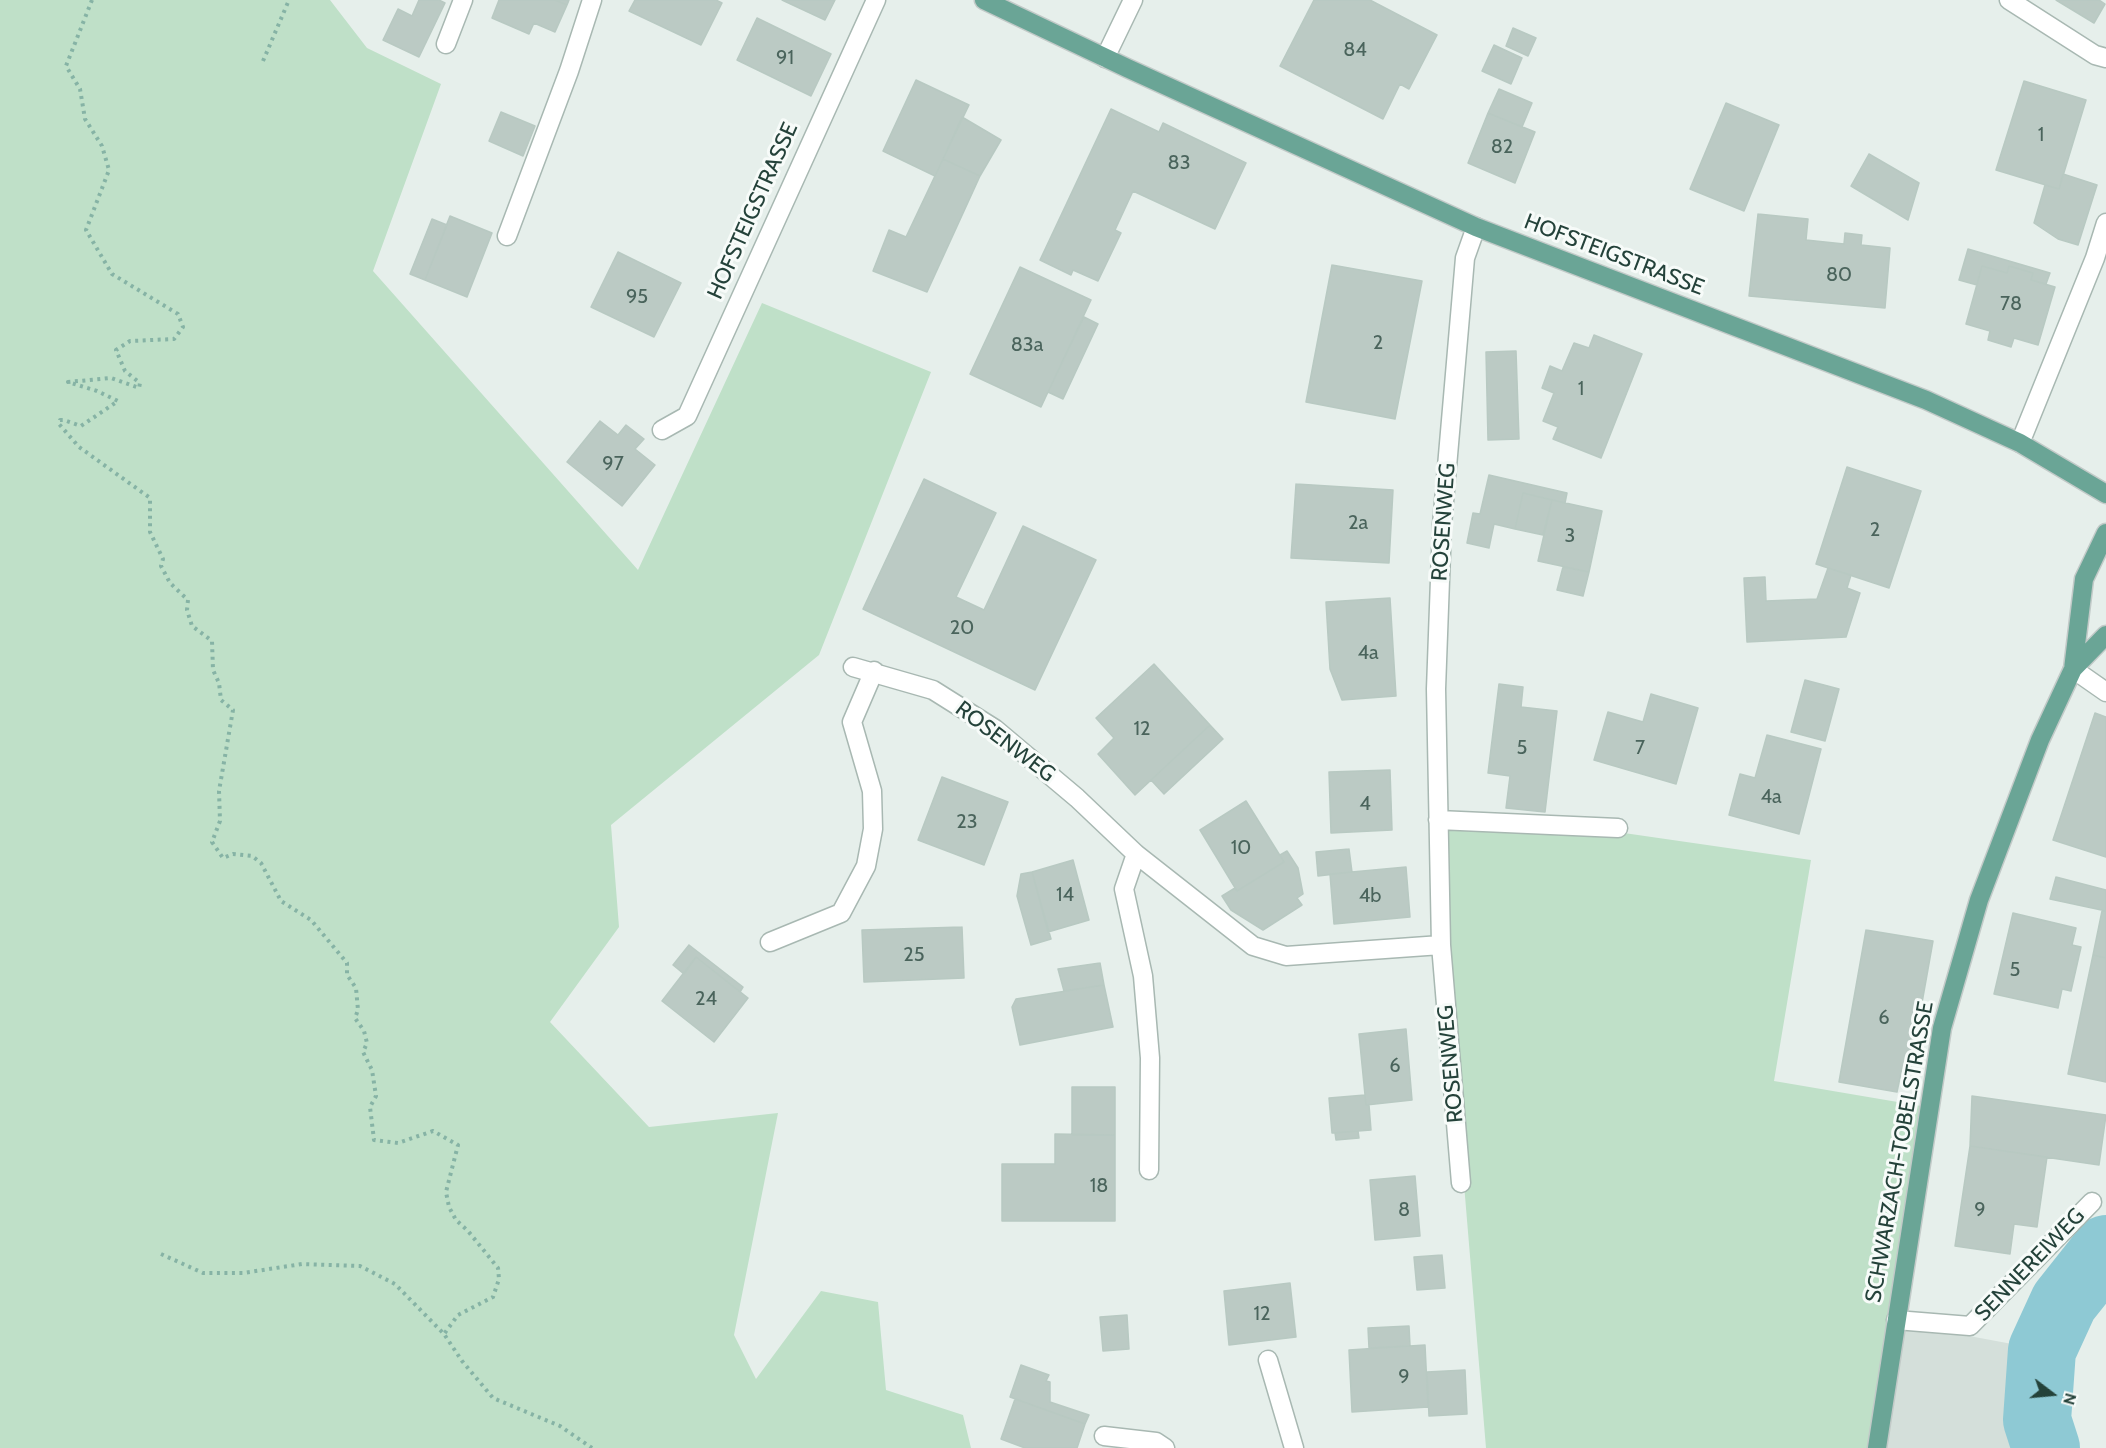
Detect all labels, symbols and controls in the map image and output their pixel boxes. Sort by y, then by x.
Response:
house number: 84 [1343,38,1367,62]
house number: 91 [776,46,794,70]
street label: HOFSTEIGSTRASSE [702,119,804,303]
house number: 1 [2038,123,2044,147]
house number: 82 [1491,135,1513,159]
house number: 83 [1168,151,1190,175]
street label: HOFSTEIGSTRASSE [1520,209,1708,301]
house number: 80 [1826,263,1852,287]
house number: 95 [626,285,648,309]
house number: 78 [2000,292,2022,316]
house number: 2 [1373,331,1383,355]
house number: 83a [1011,333,1043,357]
house number: 1 [1578,377,1584,401]
house number: 97 [602,452,624,476]
street label: ROSENWEG [1427,462,1461,582]
house number: 2a [1348,511,1368,535]
house number: 2 [1870,518,1880,542]
house number: 3 [1565,524,1575,548]
house number: 20 [950,616,974,640]
house number: 4a [1357,641,1379,665]
street label: ROSENWEG [950,696,1060,788]
house number: 12 [1134,717,1150,741]
house number: 5 [1517,736,1527,760]
house number: 7 [1635,736,1645,760]
house number: 4a [1760,785,1782,809]
house number: 4 [1359,792,1371,816]
house number: 23 [956,810,978,834]
house number: 10 [1231,836,1251,860]
house number: 14 [1056,883,1074,907]
house number: 4b [1359,884,1381,908]
house number: 25 [903,943,925,967]
house number: 5 [2010,958,2020,982]
house number: 24 [695,987,717,1011]
street label: SCHWARZACH-TOBELSTRASSE [1860,999,1940,1305]
street label: ROSENWEG [1433,1004,1469,1124]
house number: 6 [1878,1006,1890,1030]
house number: 6 [1389,1054,1401,1078]
house number: 18 [1090,1174,1108,1198]
house number: 8 [1398,1198,1410,1222]
house number: 9 [1974,1198,1986,1222]
street label: SENNEREIWEG [1970,1203,2090,1327]
house number: 12 [1254,1302,1270,1326]
north arrow [2022,1364,2082,1424]
house number: 9 [1398,1365,1410,1389]
text: N [2059,1391,2080,1407]

